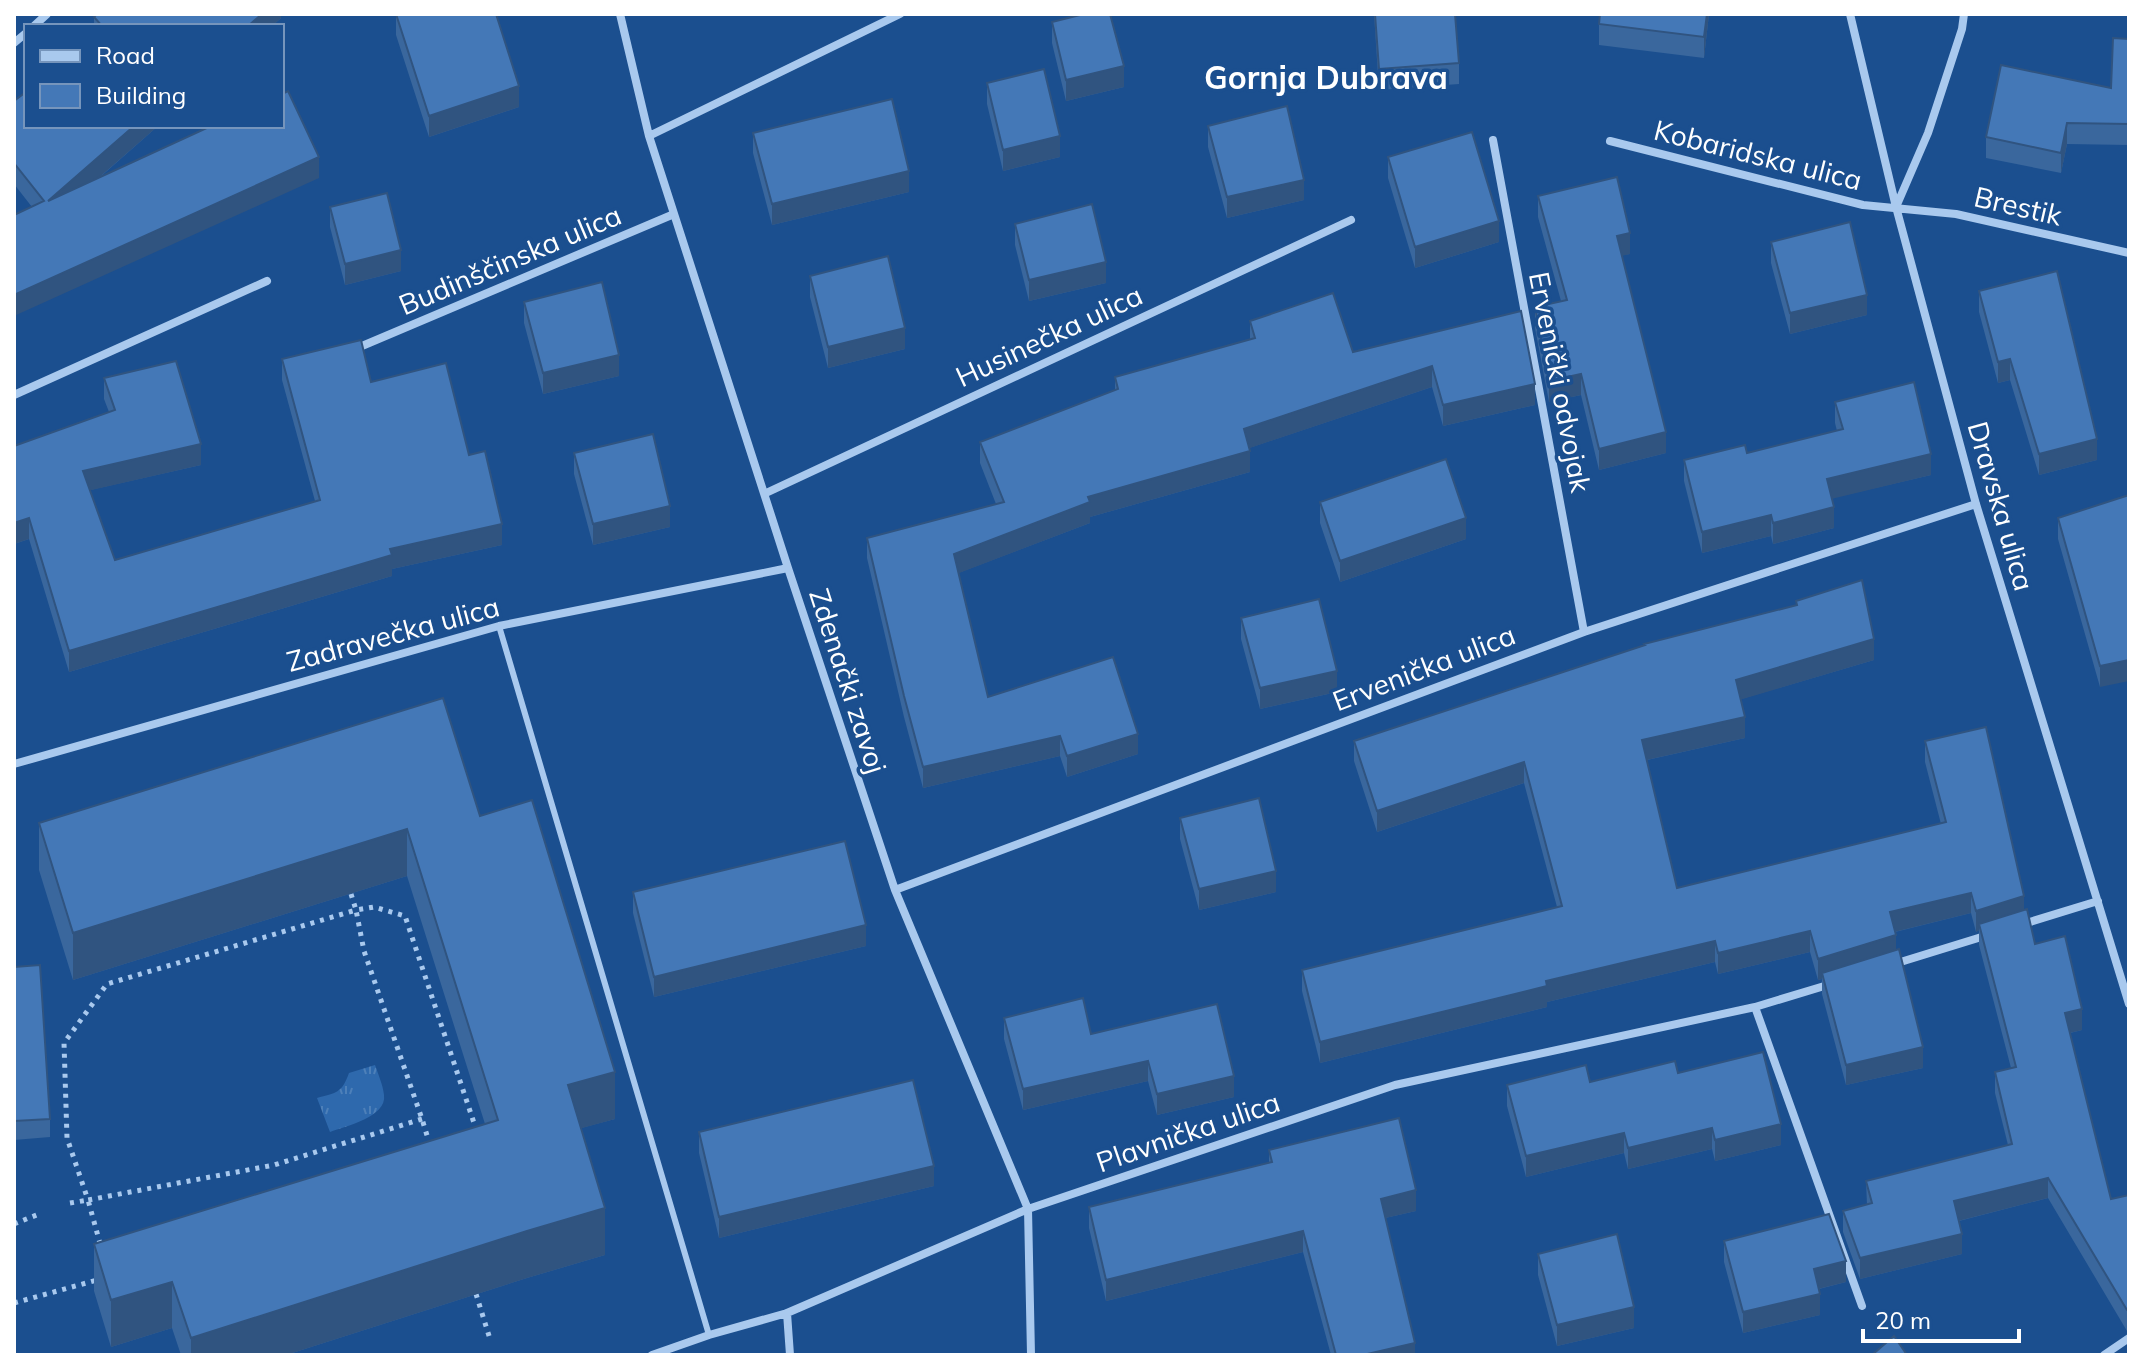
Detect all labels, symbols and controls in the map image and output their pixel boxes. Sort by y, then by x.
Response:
legend [24,24,284,128]
text: Road [96,40,155,70]
district label: Gornja Dubrava [1204,57,1448,97]
text: Building [96,80,186,110]
street label: Kobaridska ulica [1651,112,1866,197]
street label: Brestik [1971,178,2066,233]
street label: Budinščinska ulica [393,197,626,322]
street label: Ervenički odvojak [1522,269,1599,496]
street label: Husinečka ulica [950,277,1148,394]
street label: Dravska ulica [1961,417,2042,595]
street label: Zdenački zavoj [802,584,895,778]
street label: Zadravečka ulica [283,588,503,679]
street label: Ervenička ulica [1328,617,1520,718]
street label: Plavnička ulica [1091,1084,1284,1179]
scale bar [1863,1293,2019,1343]
text: 20 m [1875,1305,1931,1335]

